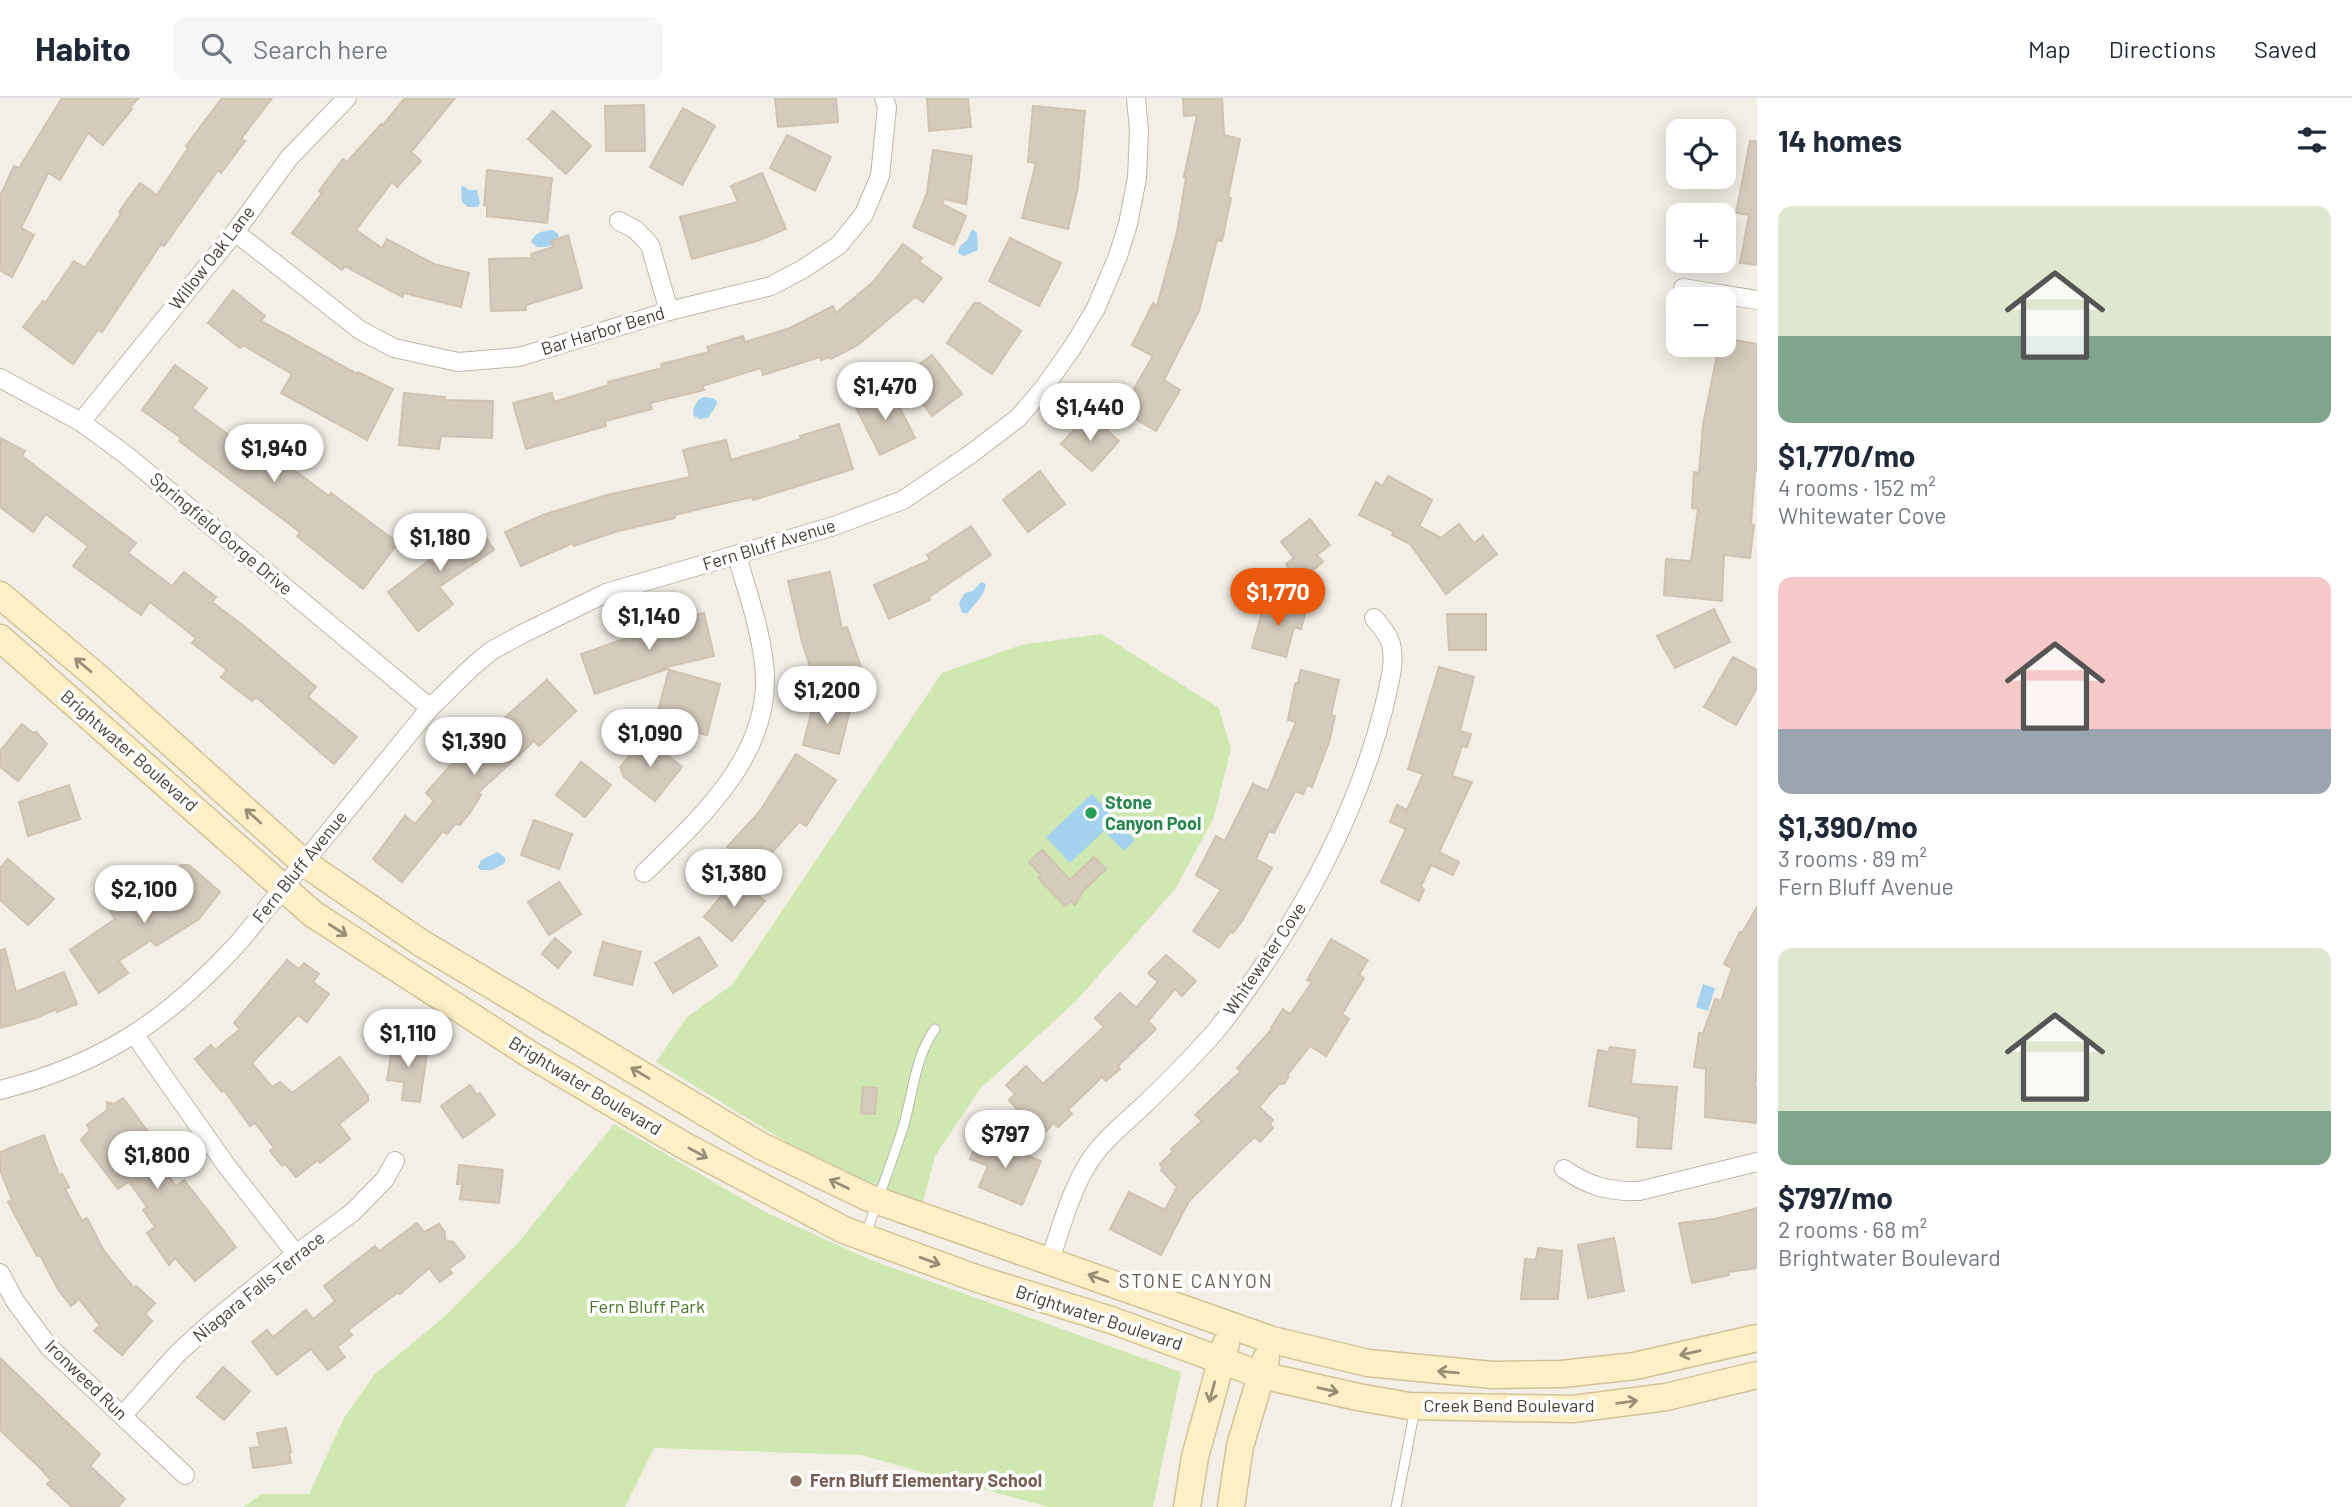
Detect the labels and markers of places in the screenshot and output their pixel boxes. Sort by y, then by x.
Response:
pin: $1,470 [828,362,942,422]
pin: $1,440 [1033,384,1147,443]
pin: $1,940 [217,424,331,484]
pin: $1,180 [383,514,497,573]
pin: $1,770 [1221,568,1335,628]
pin: $1,140 [592,592,706,652]
pin: $1,200 [770,666,884,726]
pin: $1,090 [593,710,707,769]
pin: $1,390 [417,718,531,777]
place label: Stone Canyon Pool [1105,791,1201,834]
marker: Stone Canyon Pool [1083,805,1099,821]
pin: $1,380 [677,850,791,909]
pin: $2,100 [87,866,201,925]
pin: $1,110 [351,1010,465,1069]
pin: $797 [964,1110,1046,1170]
pin: $1,800 [100,1132,214,1191]
place label: Fern Bluff Elementary School [810,1469,1042,1491]
marker: Fern Bluff Elementary School [788,1473,804,1489]

